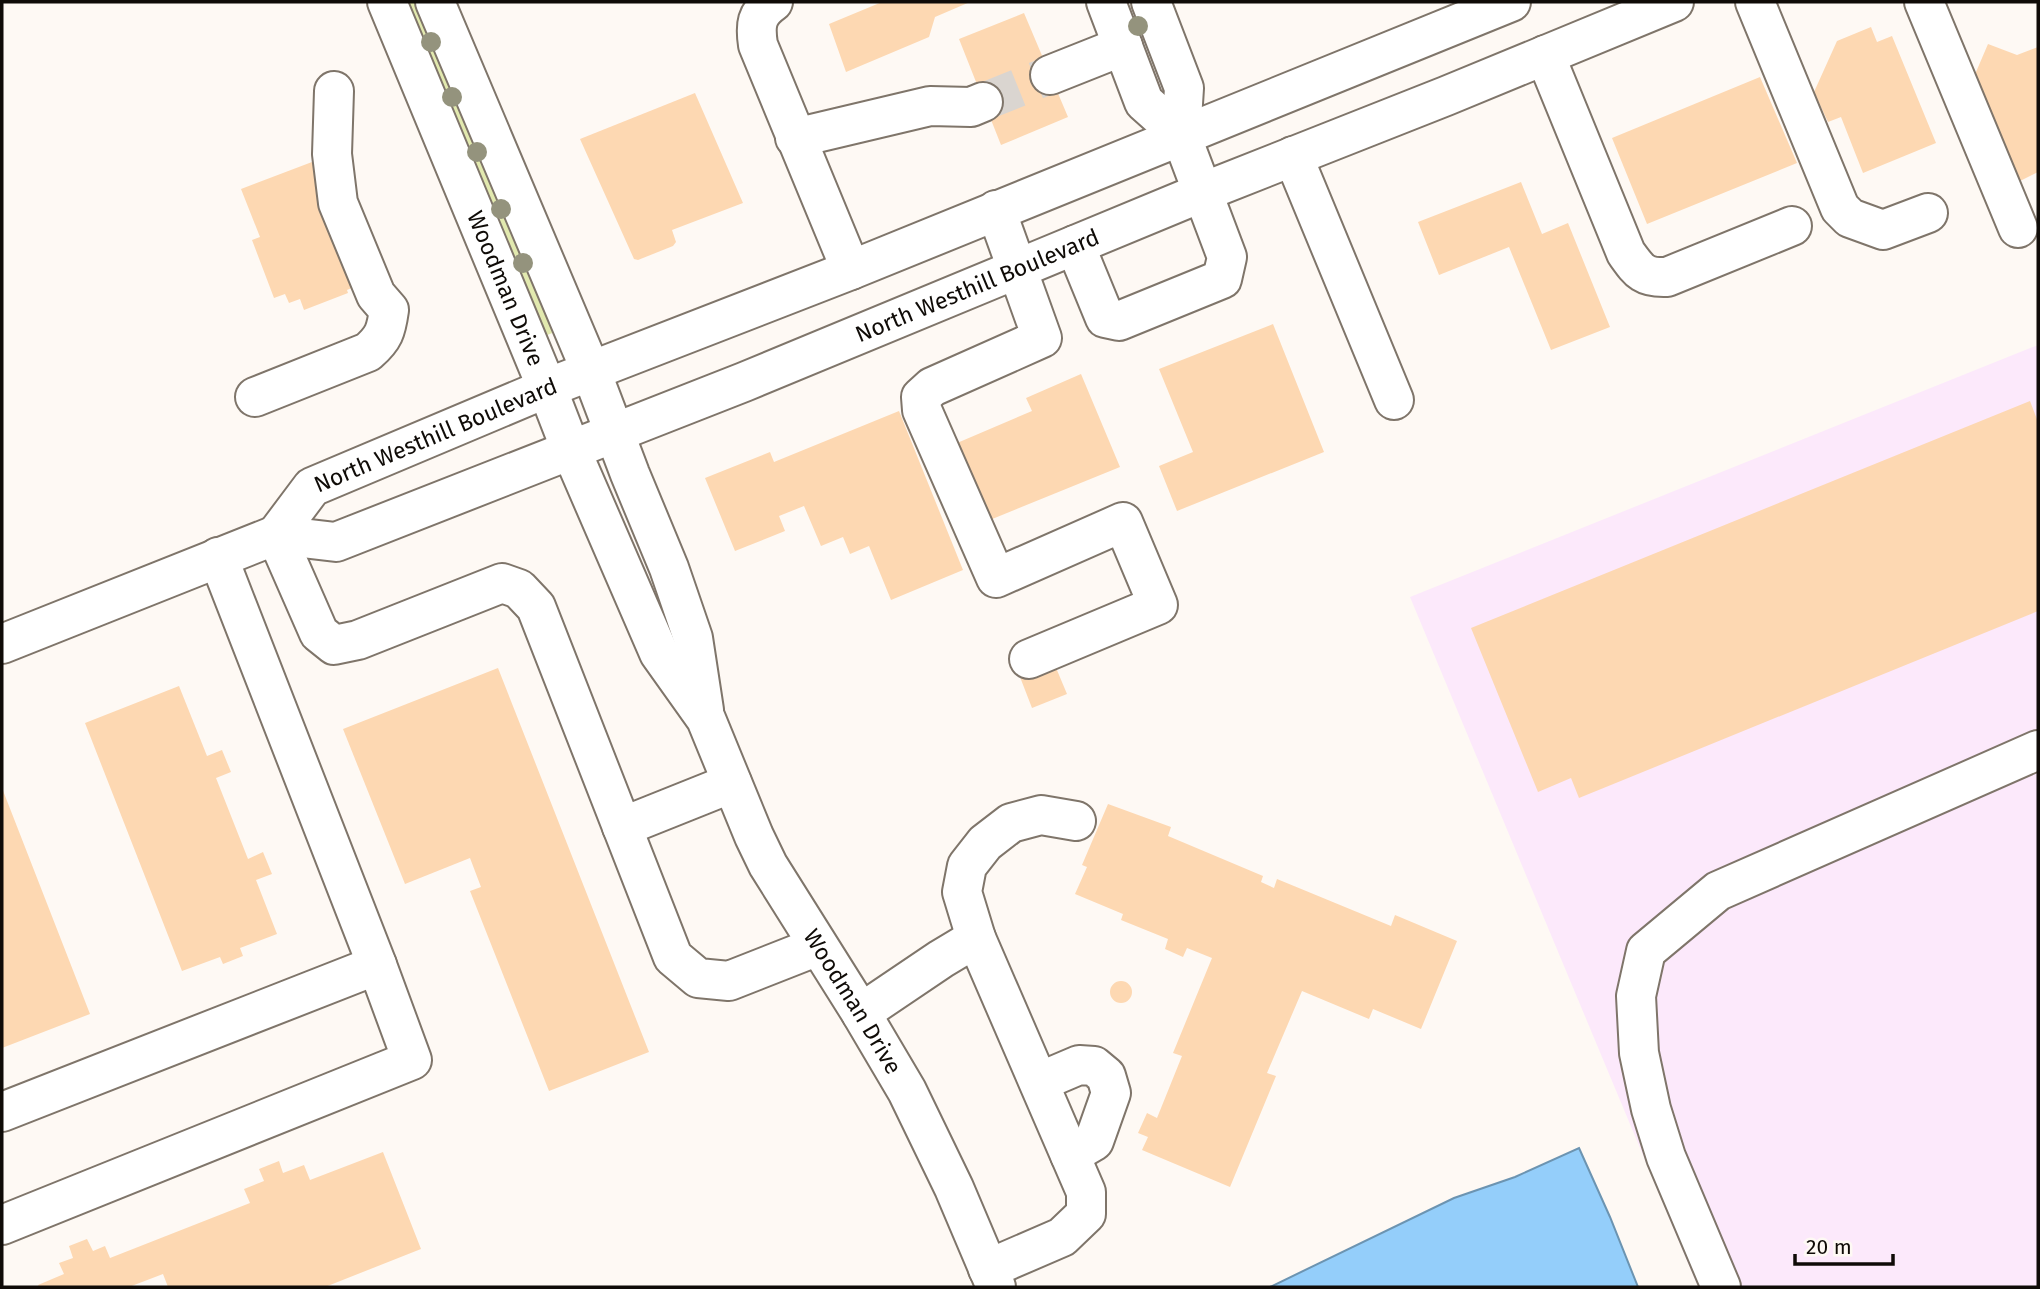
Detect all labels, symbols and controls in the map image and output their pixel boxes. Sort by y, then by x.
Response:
street label: Woodman Drive [461,207,550,370]
street label: North Westhill Boulevard [851,223,1103,348]
street label: North Westhill Boulevard [310,371,561,499]
street label: Woodman Drive [798,924,908,1079]
scale bar [1795,1222,1893,1266]
text: 20 m [1806,1234,1852,1260]

